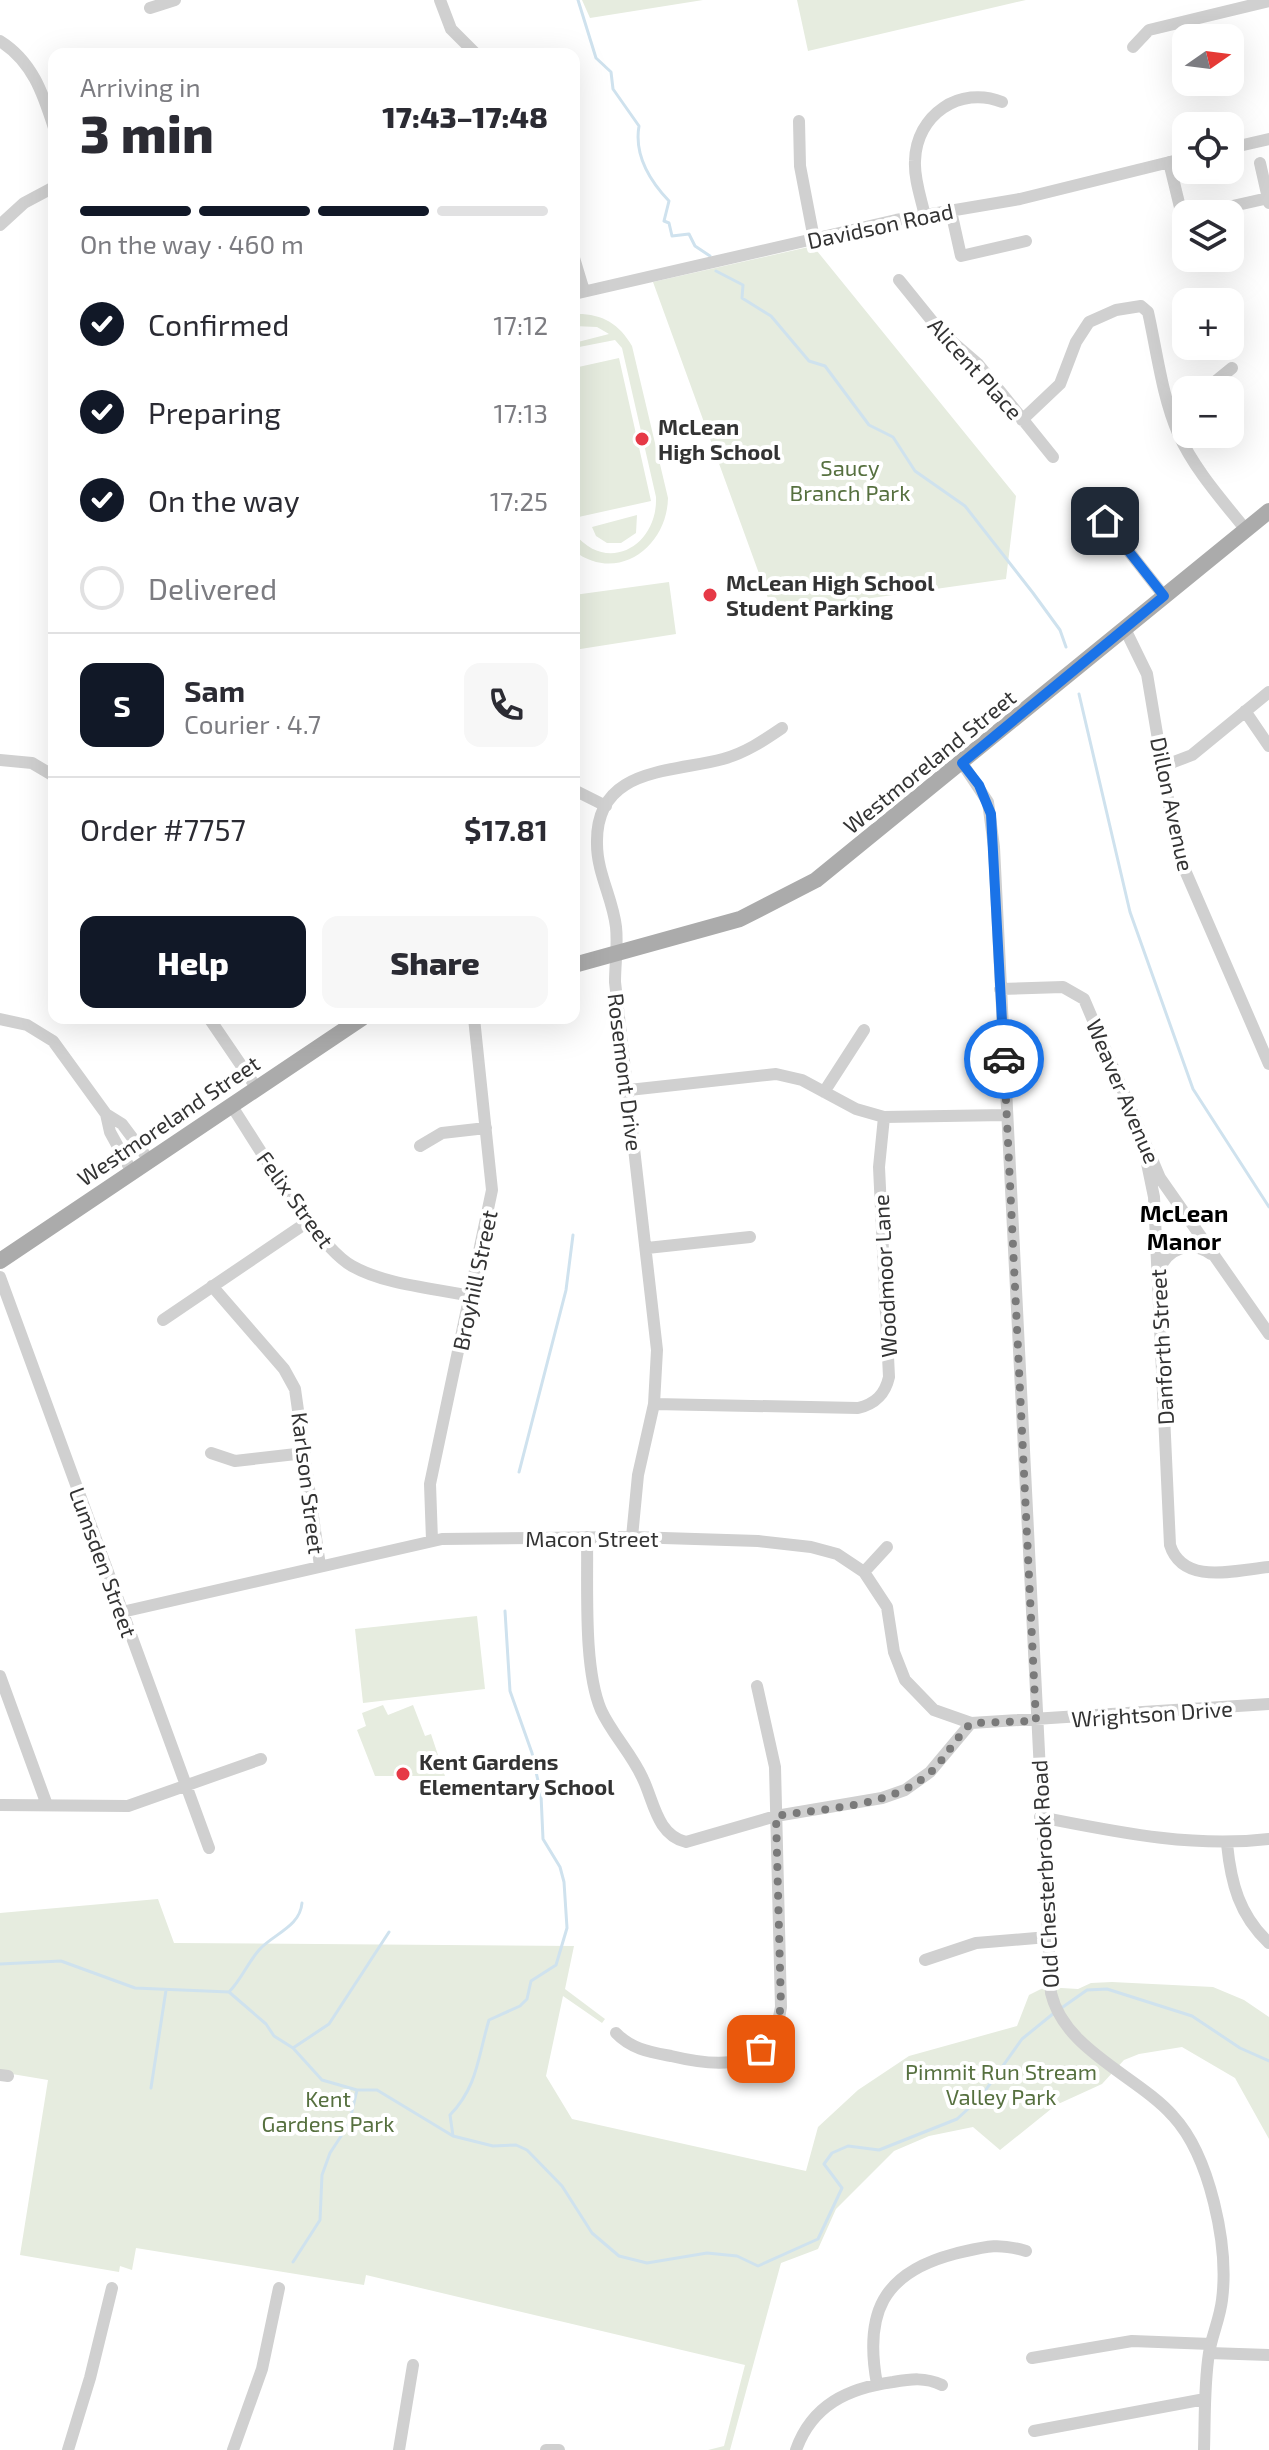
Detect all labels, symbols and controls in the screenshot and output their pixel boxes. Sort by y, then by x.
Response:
north arrow [1172,24,1244,96]
map controls [1172,24,1244,448]
text: Arriving in [80,71,201,102]
text: 17:43–17:48 [382,98,548,134]
text: 3 min [80,101,214,163]
button: locate [1172,112,1244,184]
street label: Davidson Road [805,197,955,253]
button: layers [1172,200,1244,272]
text: On the way · 460 m [80,228,304,259]
button: + [1172,288,1244,360]
icon: check [80,302,124,346]
text: Confirmed [148,306,289,342]
text: 17:12 [493,309,548,340]
street label: Alicent Place [923,312,1029,424]
button: − [1172,376,1244,448]
icon: check [80,390,124,434]
text: Preparing [148,394,281,430]
text: 17:13 [493,397,548,428]
place label: McLean High School [658,413,781,464]
marker: McLean High School [633,430,651,448]
park label: Saucy Branch Park [790,454,910,505]
icon: check [80,478,124,522]
text: On the way [148,482,300,518]
text: 17:25 [490,485,548,516]
pin [1071,487,1139,555]
icon: home [1083,499,1127,543]
place label: McLean High School Student Parking [726,569,935,620]
text: Delivered [148,570,277,606]
marker: McLean High School Student Parking [701,586,719,604]
button: phone [464,663,548,747]
text: Sam [184,672,245,708]
street label: Westmoreland Street [838,684,1020,838]
text: S [113,687,131,723]
text: Courier · 4.7 [184,708,321,739]
street label: Dillon Avenue [1146,735,1200,873]
text: Order #7757 [80,811,246,847]
text: $17.81 [464,811,548,847]
button: Help [80,916,306,1008]
button: Share [322,916,548,1008]
street label: Rosemont Drive [603,991,649,1153]
street label: Weaver Avenue [1082,1015,1166,1167]
courier [964,1019,1044,1099]
icon: car [982,1037,1026,1081]
street label: Westmoreland Street [72,1049,264,1191]
street label: Felix Street [252,1146,340,1252]
street label: Woodmoor Lane [867,1194,901,1358]
district label: McLean Manor [1140,1198,1228,1255]
street label: Broyhill Street [446,1207,502,1353]
street label: Danforth Street [1144,1268,1178,1426]
street label: Karlson Street [287,1410,331,1556]
street label: Lumsden Street [65,1484,143,1640]
street label: Macon Street [525,1525,659,1551]
street label: Wrightson Drive [1070,1694,1234,1732]
place label: Kent Gardens Elementary School [419,1748,615,1800]
street label: Old Chesterbrook Road [1025,1759,1063,1989]
marker: Kent Gardens Elementary School [394,1765,412,1783]
pin [727,2015,795,2083]
icon: bag [739,2027,783,2071]
park label: Pimmit Run Stream Valley Park [905,2058,1097,2109]
park label: Kent Gardens Park [262,2085,394,2136]

